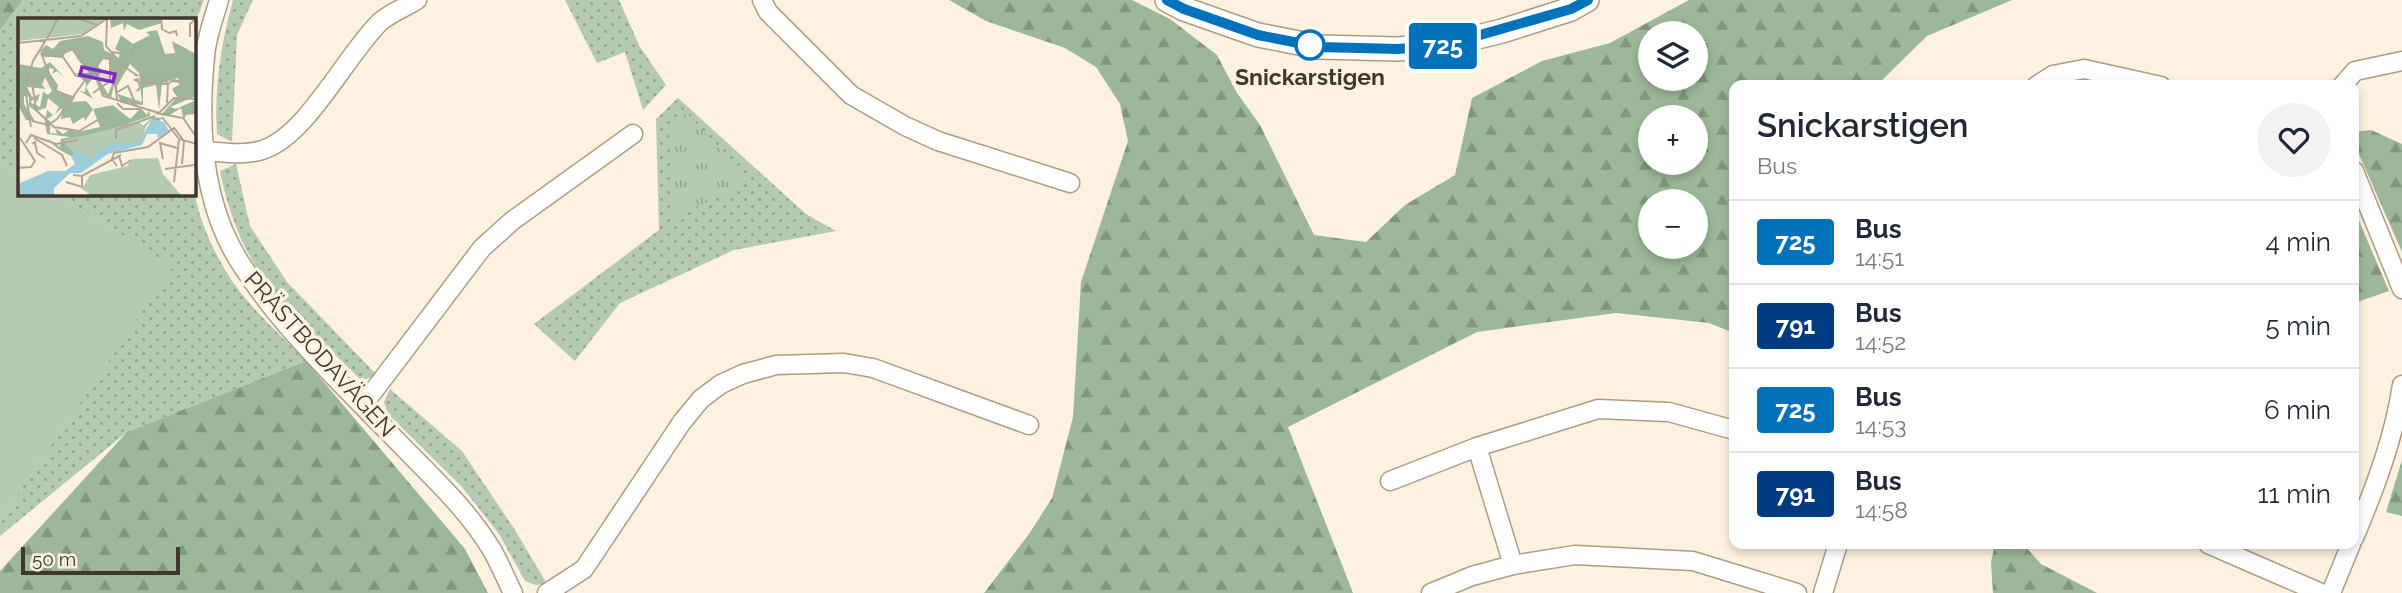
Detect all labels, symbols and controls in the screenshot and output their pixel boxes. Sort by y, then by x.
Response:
inset map [18,18,196,196]
map controls [1638,21,1708,259]
button: layers [1638,21,1708,91]
line badge: 725 [1403,23,1483,69]
marker: Snickarstigen [1295,30,1325,60]
text: 725 [1423,31,1463,60]
place label: Snickarstigen [1235,63,1385,90]
button: heart [2257,103,2331,177]
button: + [1638,105,1708,175]
text: Snickarstigen [1757,106,1969,145]
text: Bus [1757,152,1797,179]
button: − [1638,189,1708,259]
text: Bus [1855,214,1902,244]
text: 725 [1775,227,1816,256]
text: 4 min [2265,227,2331,257]
text: 14:51 [1855,244,1904,271]
street label: PRÄSTBODAVÄGEN [239,266,402,442]
text: Bus [1855,298,1902,328]
text: 791 [1776,311,1815,340]
text: 5 min [2265,311,2331,341]
text: 14:52 [1855,328,1906,355]
text: Bus [1855,382,1902,412]
text: 725 [1775,395,1816,424]
text: 6 min [2264,395,2331,425]
text: 14:53 [1855,412,1907,439]
text: Bus [1855,466,1902,496]
text: 791 [1776,479,1815,508]
text: 11 min [2257,479,2331,509]
text: 14:58 [1855,496,1908,523]
scale bar [21,544,180,576]
text: 50 m [32,548,76,570]

